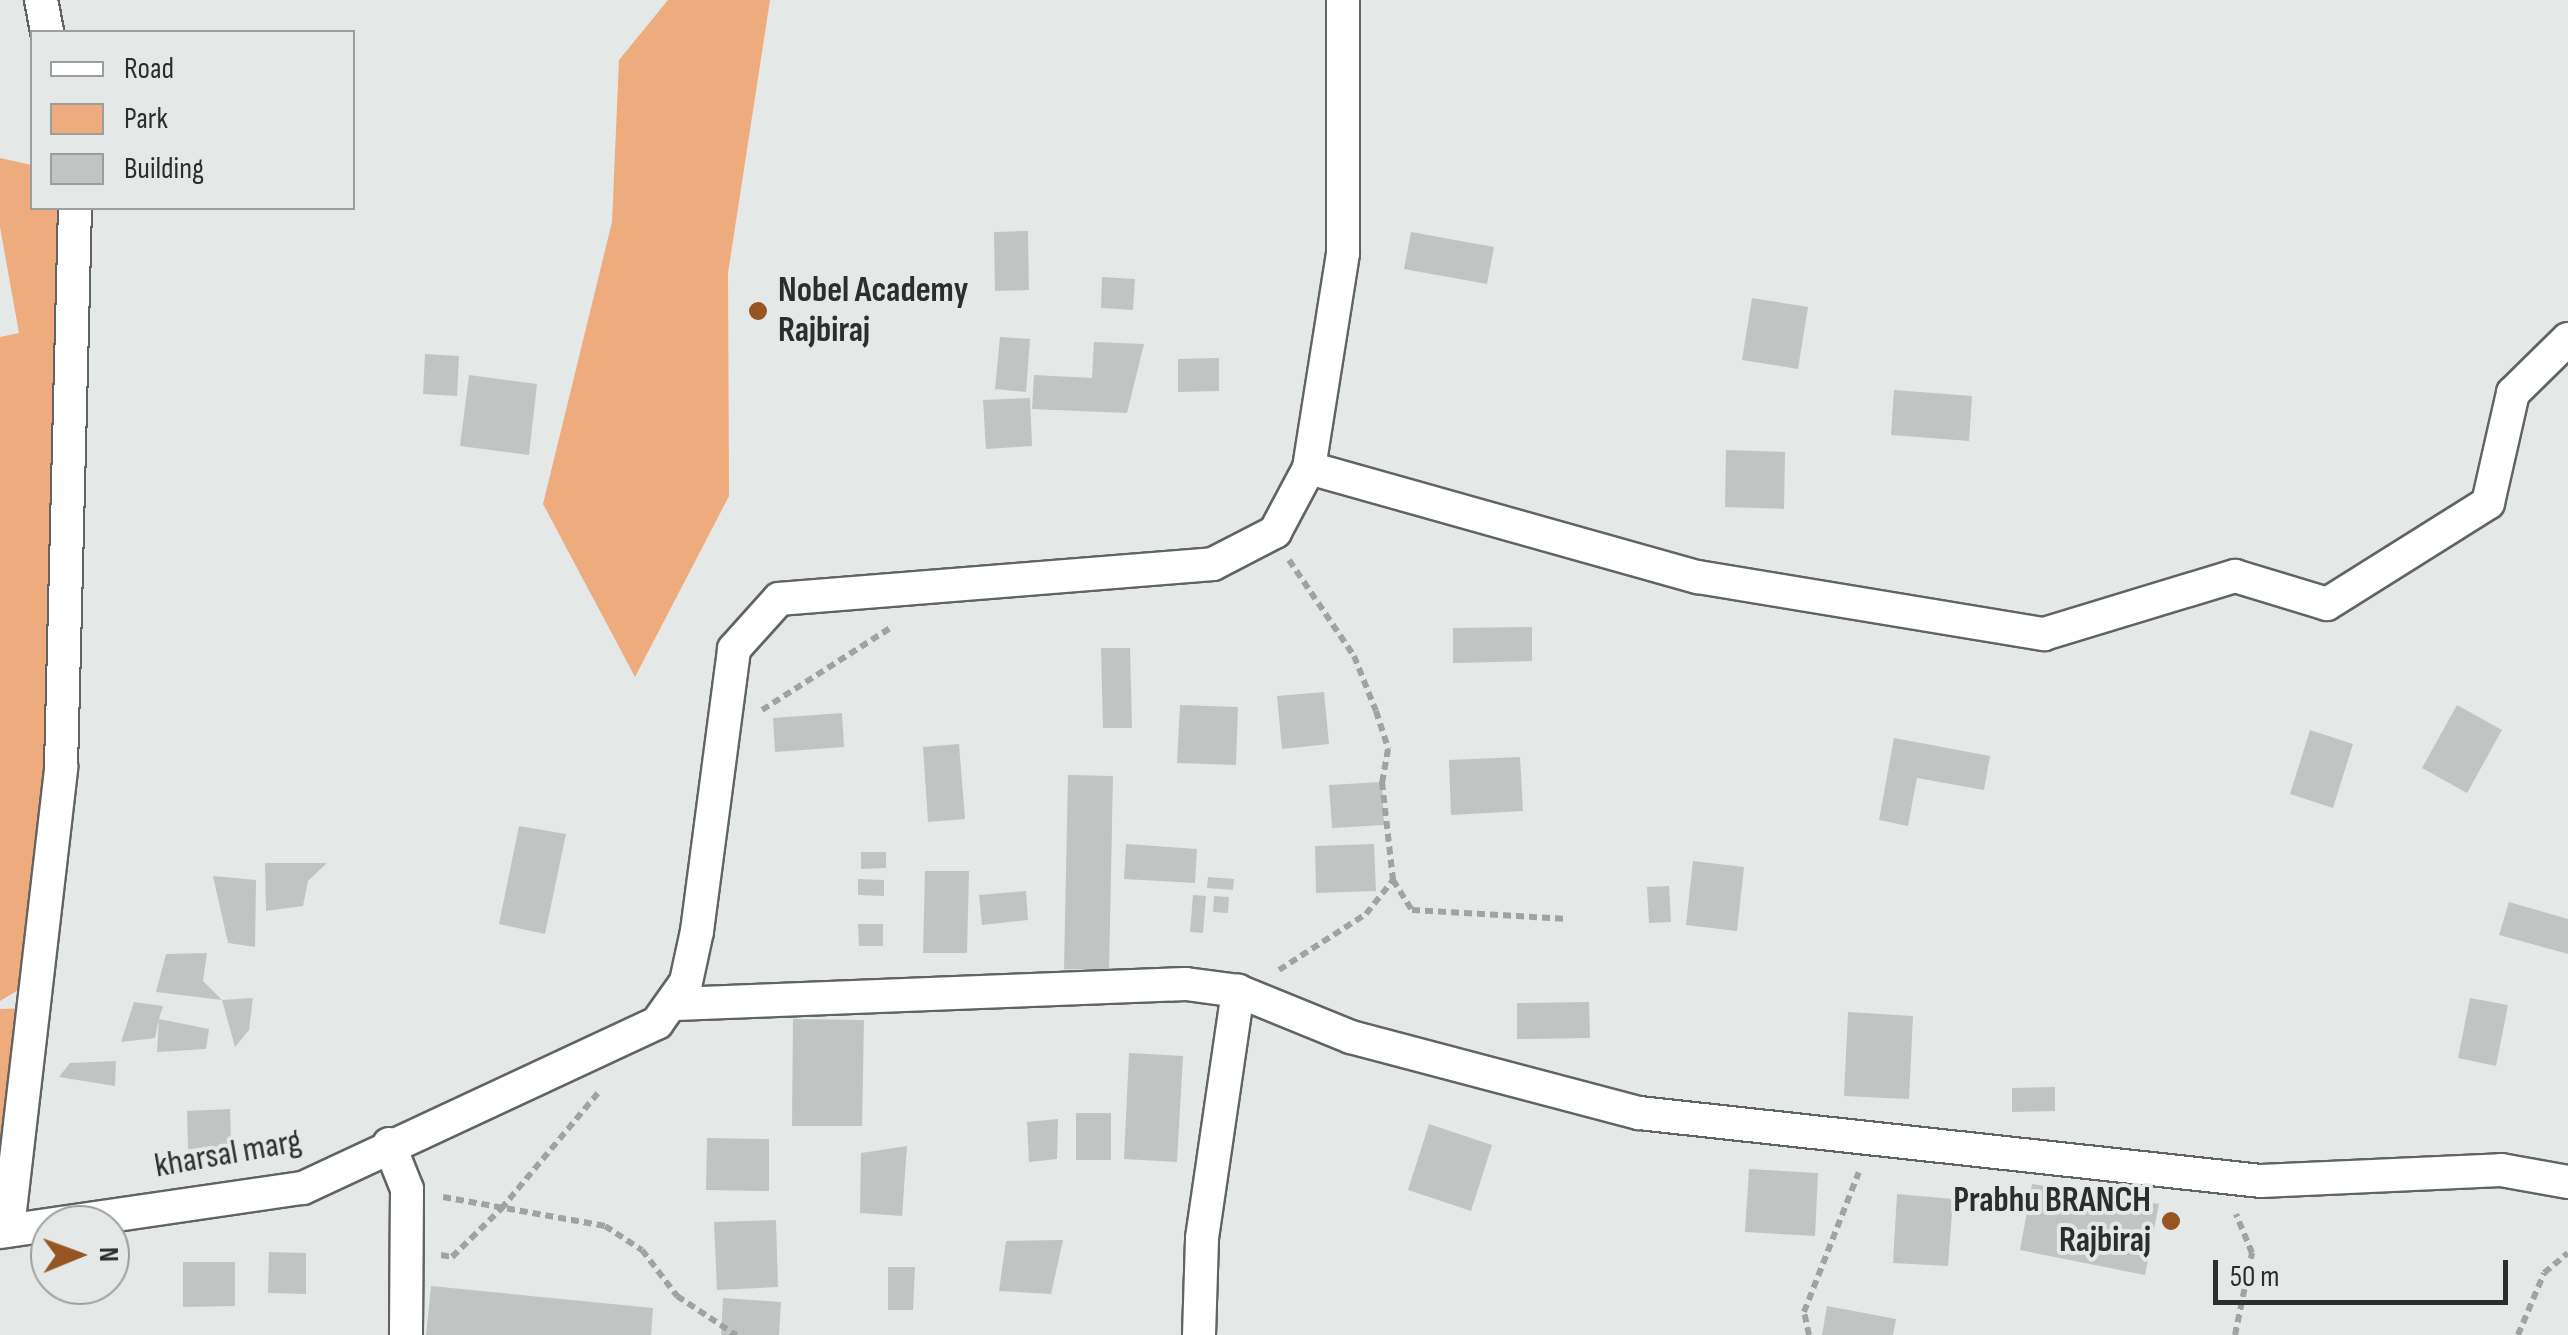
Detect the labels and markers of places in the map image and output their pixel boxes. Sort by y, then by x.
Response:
place label: Nobel Academy Rajbiraj [778,270,968,352]
marker: Nobel Academy Rajbiraj [747,300,769,322]
place label: Prabhu BRANCH Rajbiraj [1953,1180,2151,1262]
marker: Prabhu BRANCH Rajbiraj [2160,1210,2182,1232]

